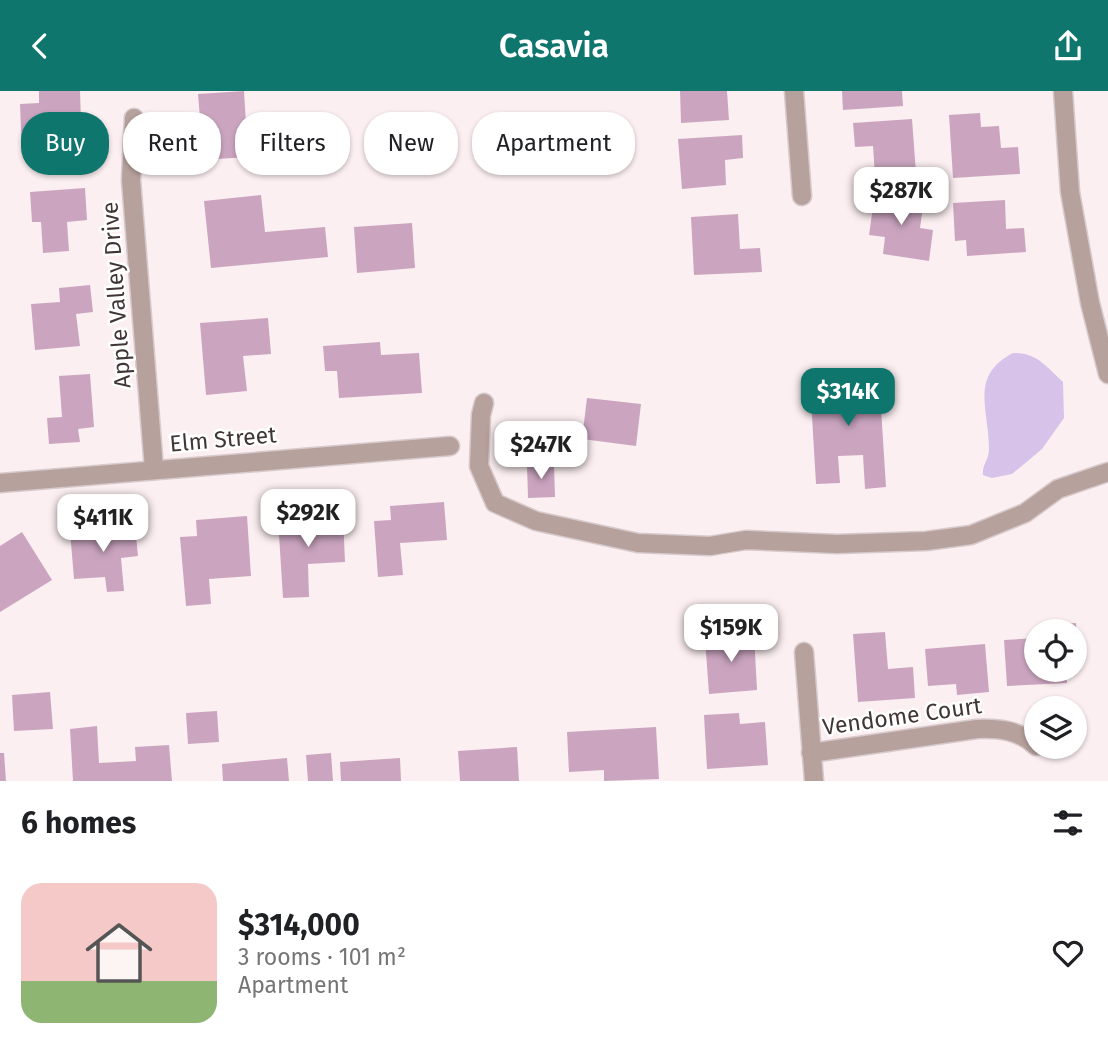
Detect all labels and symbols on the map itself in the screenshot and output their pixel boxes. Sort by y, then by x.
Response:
pin: $287K [852,167,950,227]
street label: Apple Valley Drive [96,201,136,389]
pin: $314K [799,369,897,428]
street label: Elm Street [168,420,278,458]
pin: $247K [492,421,590,481]
pin: $292K [259,489,357,549]
pin: $411K [54,495,152,554]
pin: $159K [682,605,780,664]
street label: Vendome Court [821,691,984,741]

